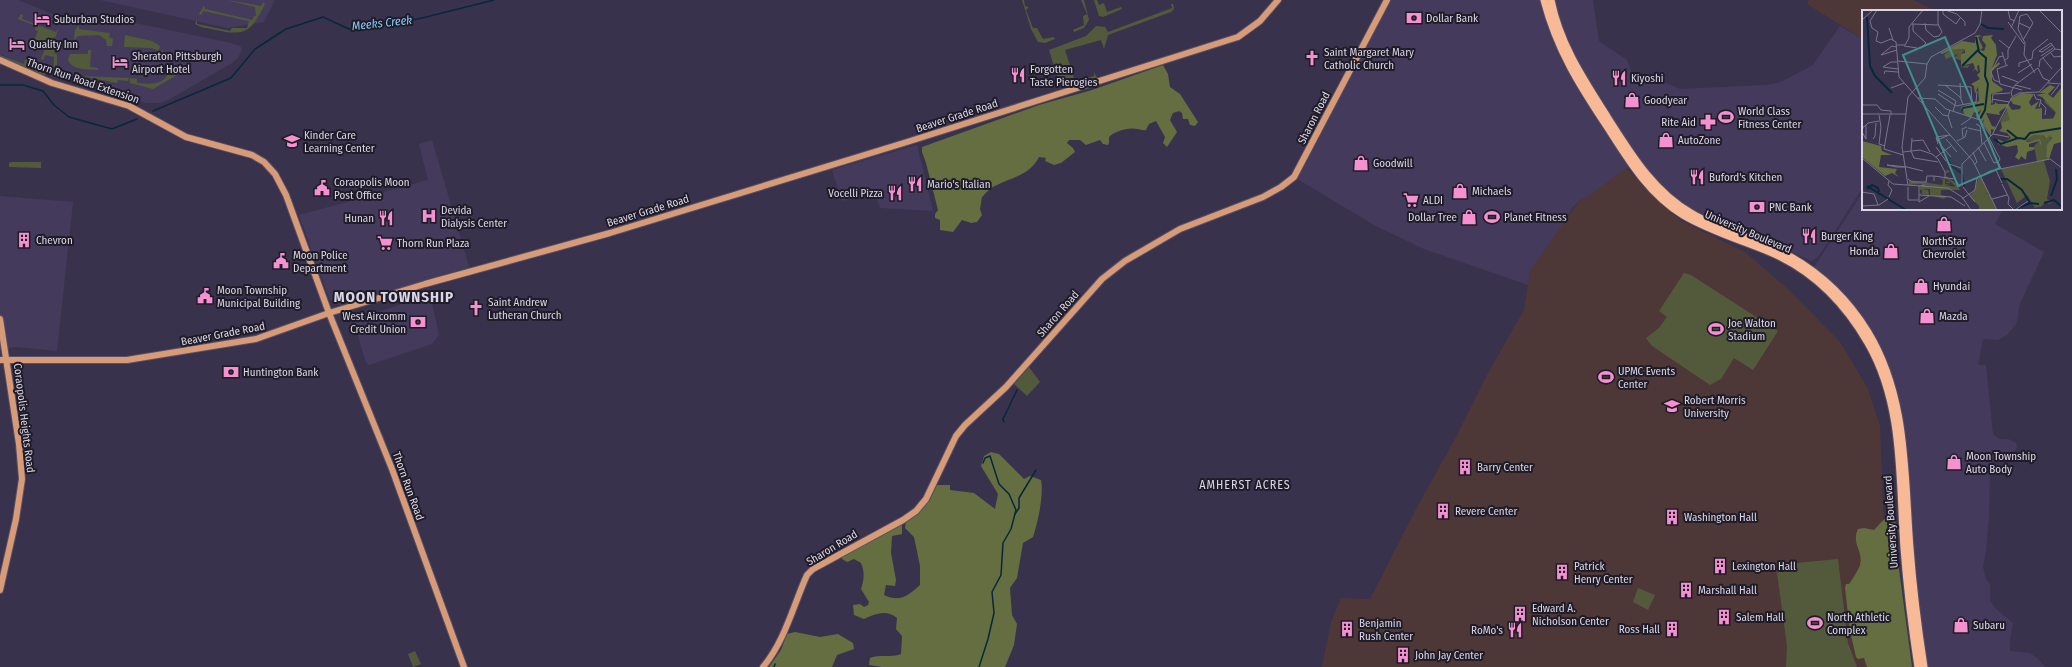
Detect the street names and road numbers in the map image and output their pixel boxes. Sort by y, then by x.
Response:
street label: Thorn Run Road Extension [25,56,141,106]
street label: Sharon Road [1295,90,1333,146]
street label: Beaver Grade Road [914,97,1000,135]
street label: Beaver Grade Road [605,192,691,230]
street label: University Boulevard [1703,208,1793,256]
street label: Sharon Road [1034,288,1082,340]
street label: Beaver Grade Road [180,319,266,349]
street label: Coraopolis Heights Road [11,363,37,473]
street label: Thorn Run Road [390,450,426,522]
street label: University Boulevard [1881,475,1901,569]
street label: Sharon Road [804,528,860,568]

